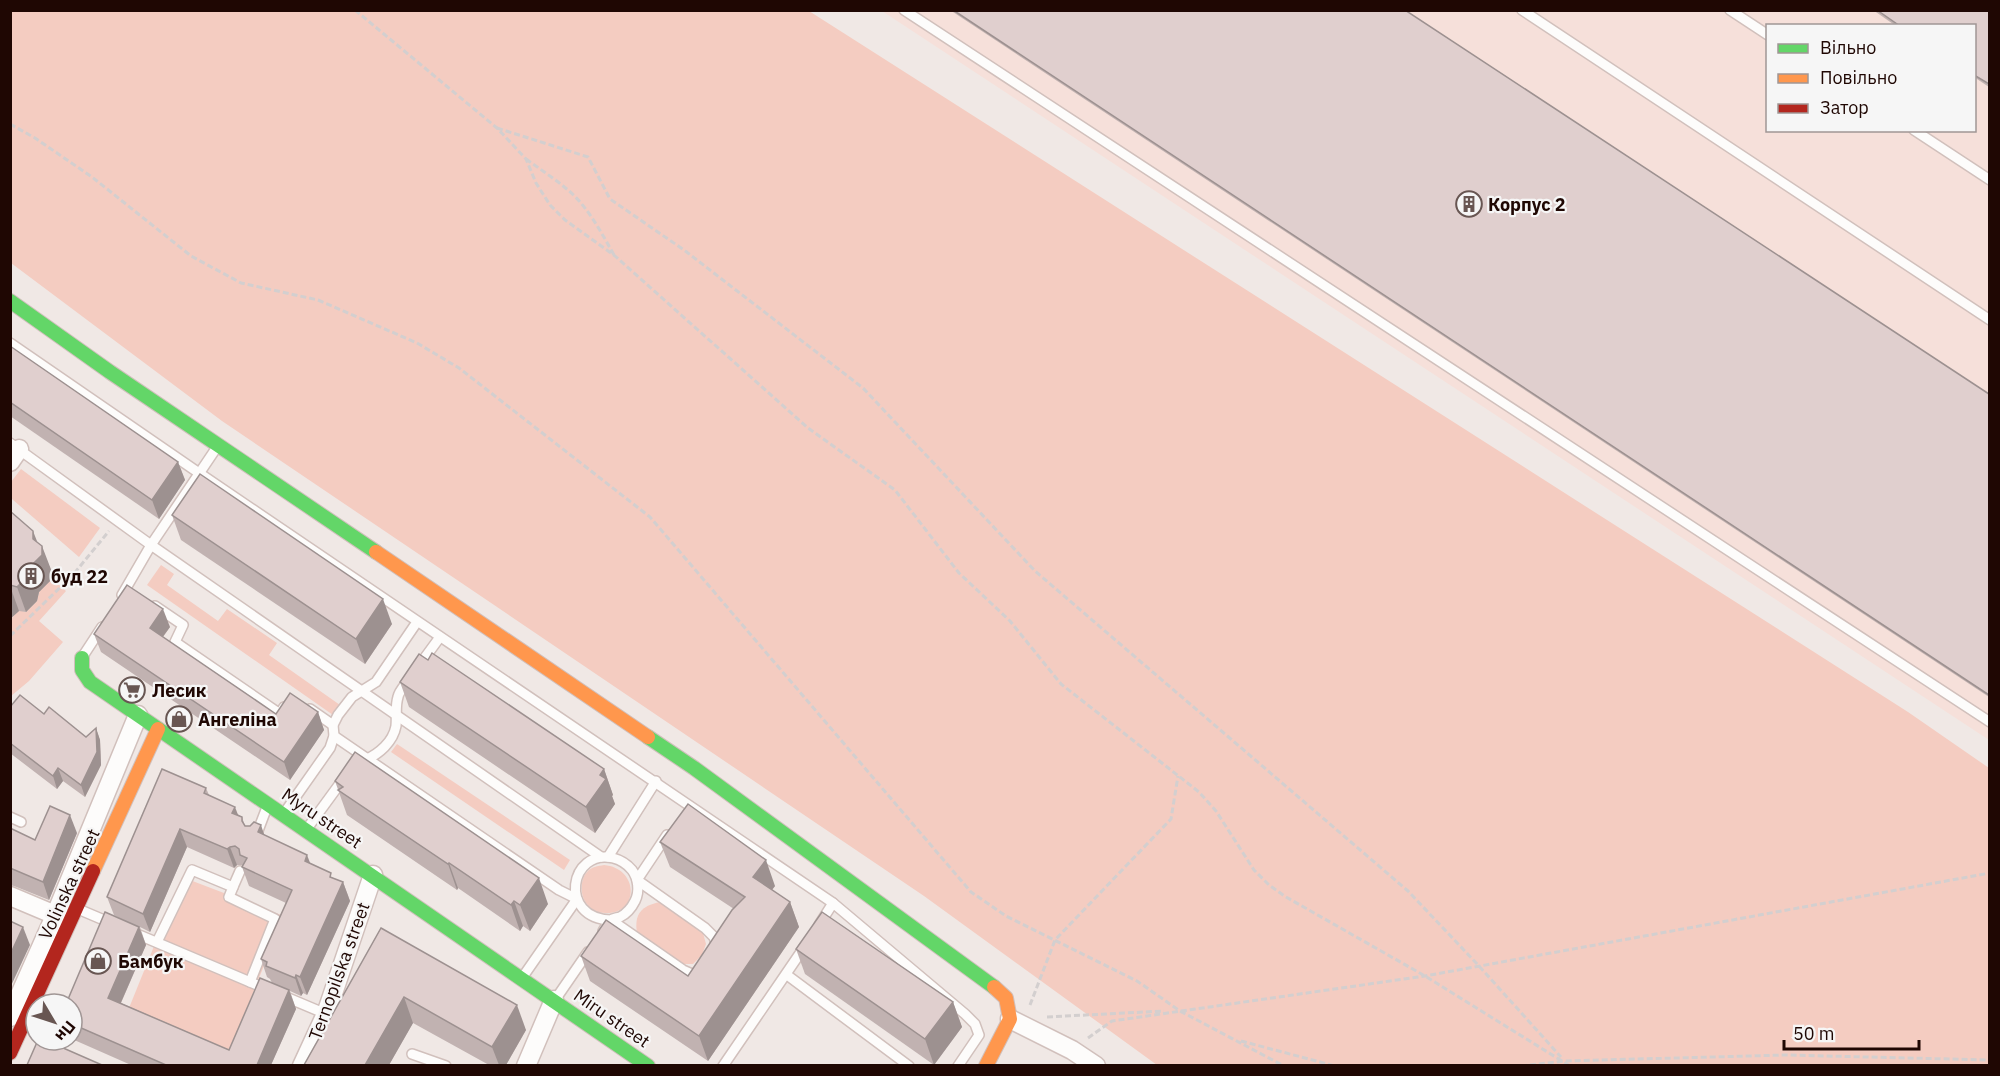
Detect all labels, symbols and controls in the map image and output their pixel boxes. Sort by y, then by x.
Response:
legend [1766,24,1976,132]
text: Вільно [1820,36,1876,59]
text: Повільно [1820,66,1897,89]
text: Затор [1820,96,1869,119]
building icon: Корпус 2 [1454,189,1484,219]
place label: Корпус 2 [1488,193,1566,216]
building icon: буд 22 [16,561,46,591]
place label: буд 22 [51,565,108,588]
supermarket icon: Лесик [117,675,147,705]
place label: Лесик [152,679,206,702]
shop icon: Ангеліна [164,704,194,734]
place label: Ангеліна [198,708,277,731]
street label: Myru street [277,783,367,853]
street label: Volinska street [33,825,105,943]
street label: Ternopilska street [303,899,375,1043]
shop icon: Бамбук [83,946,113,976]
place label: Бамбук [118,950,183,973]
street label: Miru street [569,983,655,1053]
north arrow [24,992,84,1052]
scale bar [1784,1013,1919,1051]
text: Пн [51,1017,80,1046]
text: 50 m [1793,1022,1835,1045]

